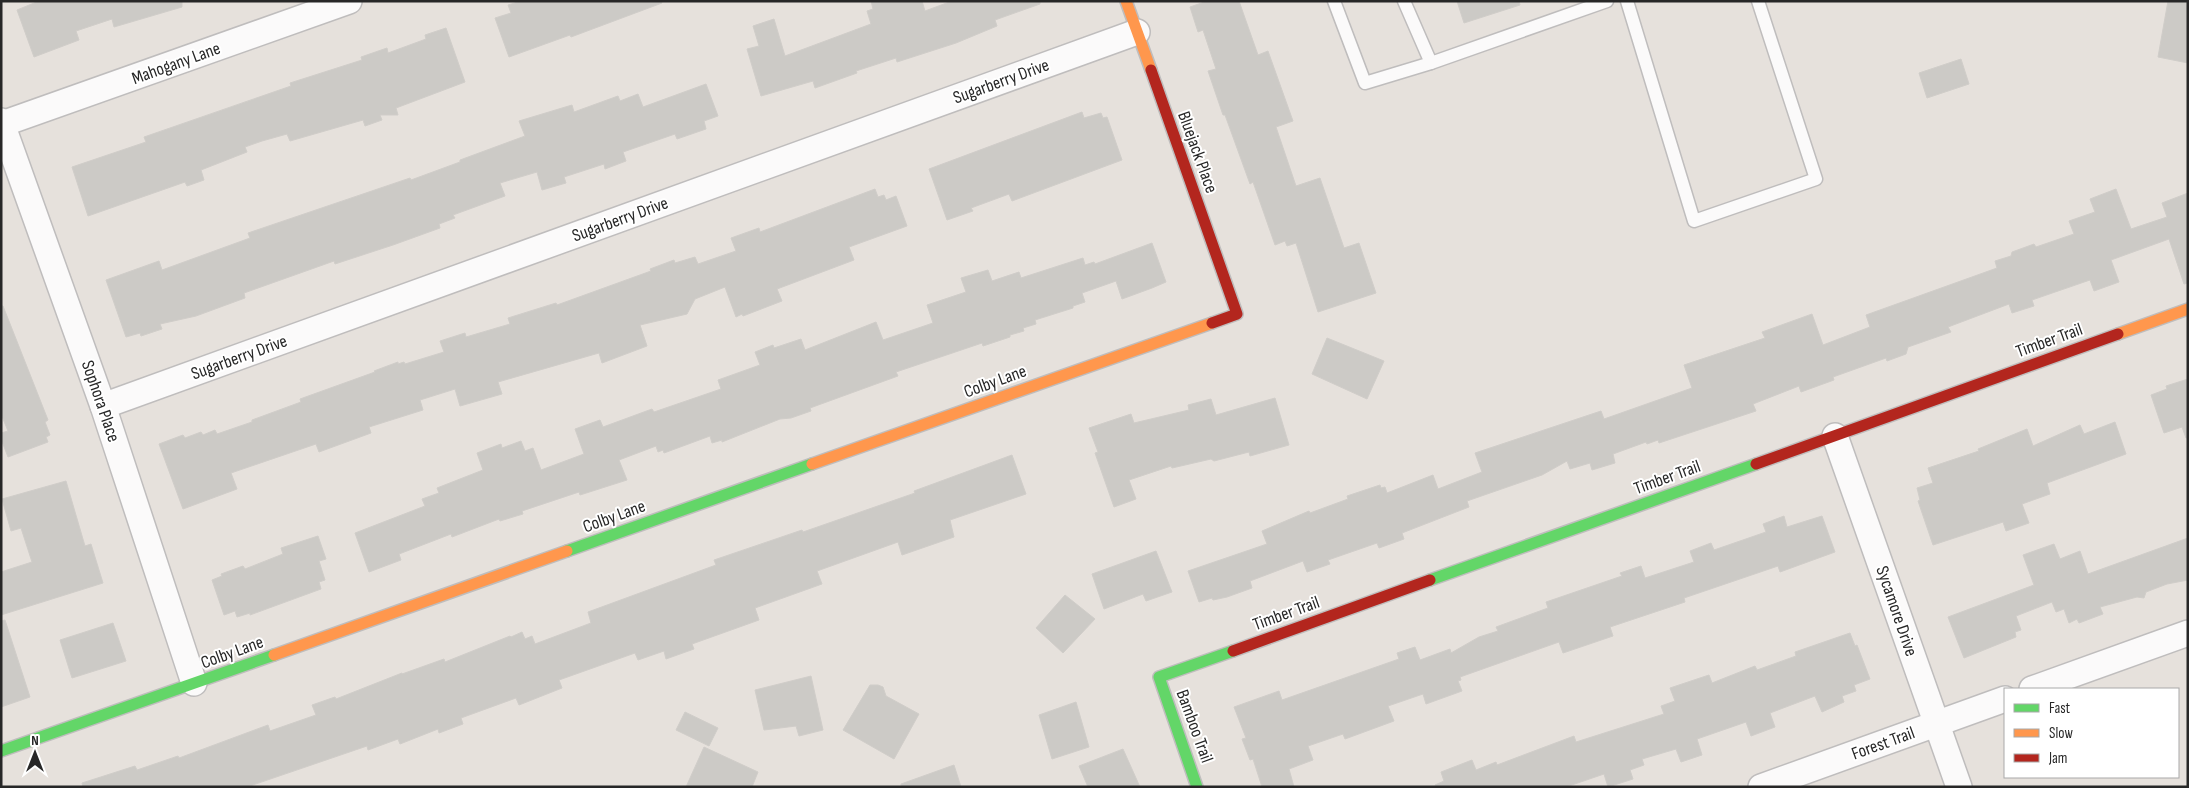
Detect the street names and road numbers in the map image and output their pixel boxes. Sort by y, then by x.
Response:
street label: Mahogany Lane [129,38,223,89]
street label: Sugarberry Drive [950,54,1052,109]
street label: Bluejack Place [1173,108,1222,196]
street label: Sugarberry Drive [569,192,671,247]
street label: Timber Trail [2013,319,2085,362]
street label: Sugarberry Drive [188,330,290,385]
street label: Sophora Place [77,358,124,445]
street label: Colby Lane [961,360,1029,402]
street label: Timber Trail [1631,456,1703,499]
street label: Colby Lane [580,495,648,537]
street label: Sycamore Drive [1871,563,1922,659]
street label: Timber Trail [1250,592,1322,635]
street label: Colby Lane [198,631,266,673]
street label: Bamboo Trail [1172,687,1217,766]
street label: Forest Trail [1849,722,1918,765]

